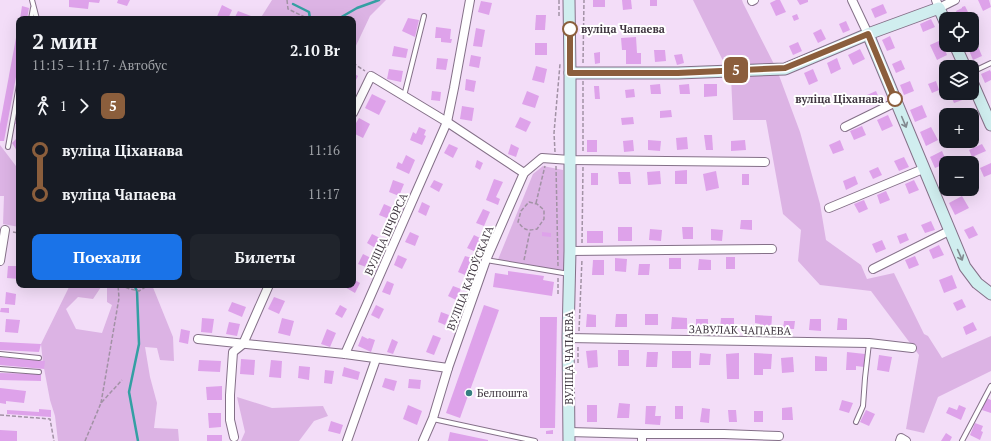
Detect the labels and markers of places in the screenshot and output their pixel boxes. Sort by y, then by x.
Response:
marker: вуліца Чапаева [562,21,578,37]
place label: вуліца Чапаева [581,22,665,36]
marker: вуліца Ціханава [887,91,903,107]
place label: вуліца Ціханава [795,92,884,106]
place label: Белпошта [477,386,528,400]
marker: Белпошта [464,388,474,398]

